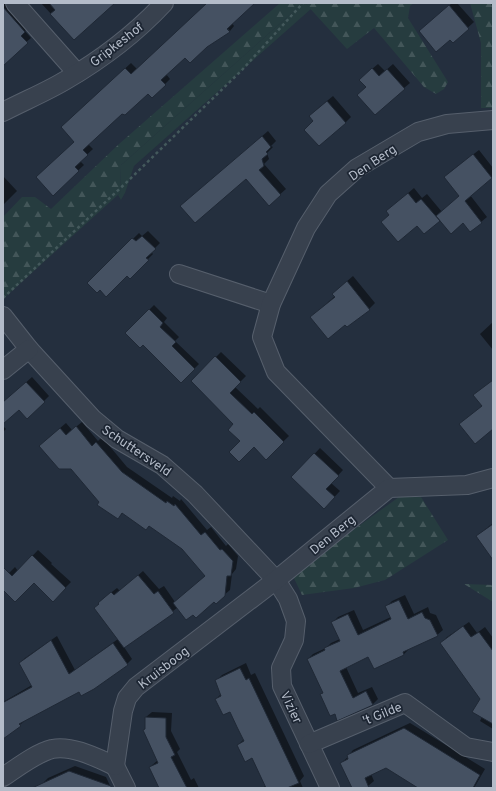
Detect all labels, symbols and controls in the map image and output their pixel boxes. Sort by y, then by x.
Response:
street label: Gripkeshof [87,19,148,71]
street label: Den Berg [346,142,400,185]
street label: Schuttersveld [98,423,174,481]
street label: Den Berg [307,512,359,559]
street label: Kruisboog [136,644,193,693]
street label: Vizier [276,689,305,727]
street label: 't Gilde [361,700,405,730]

